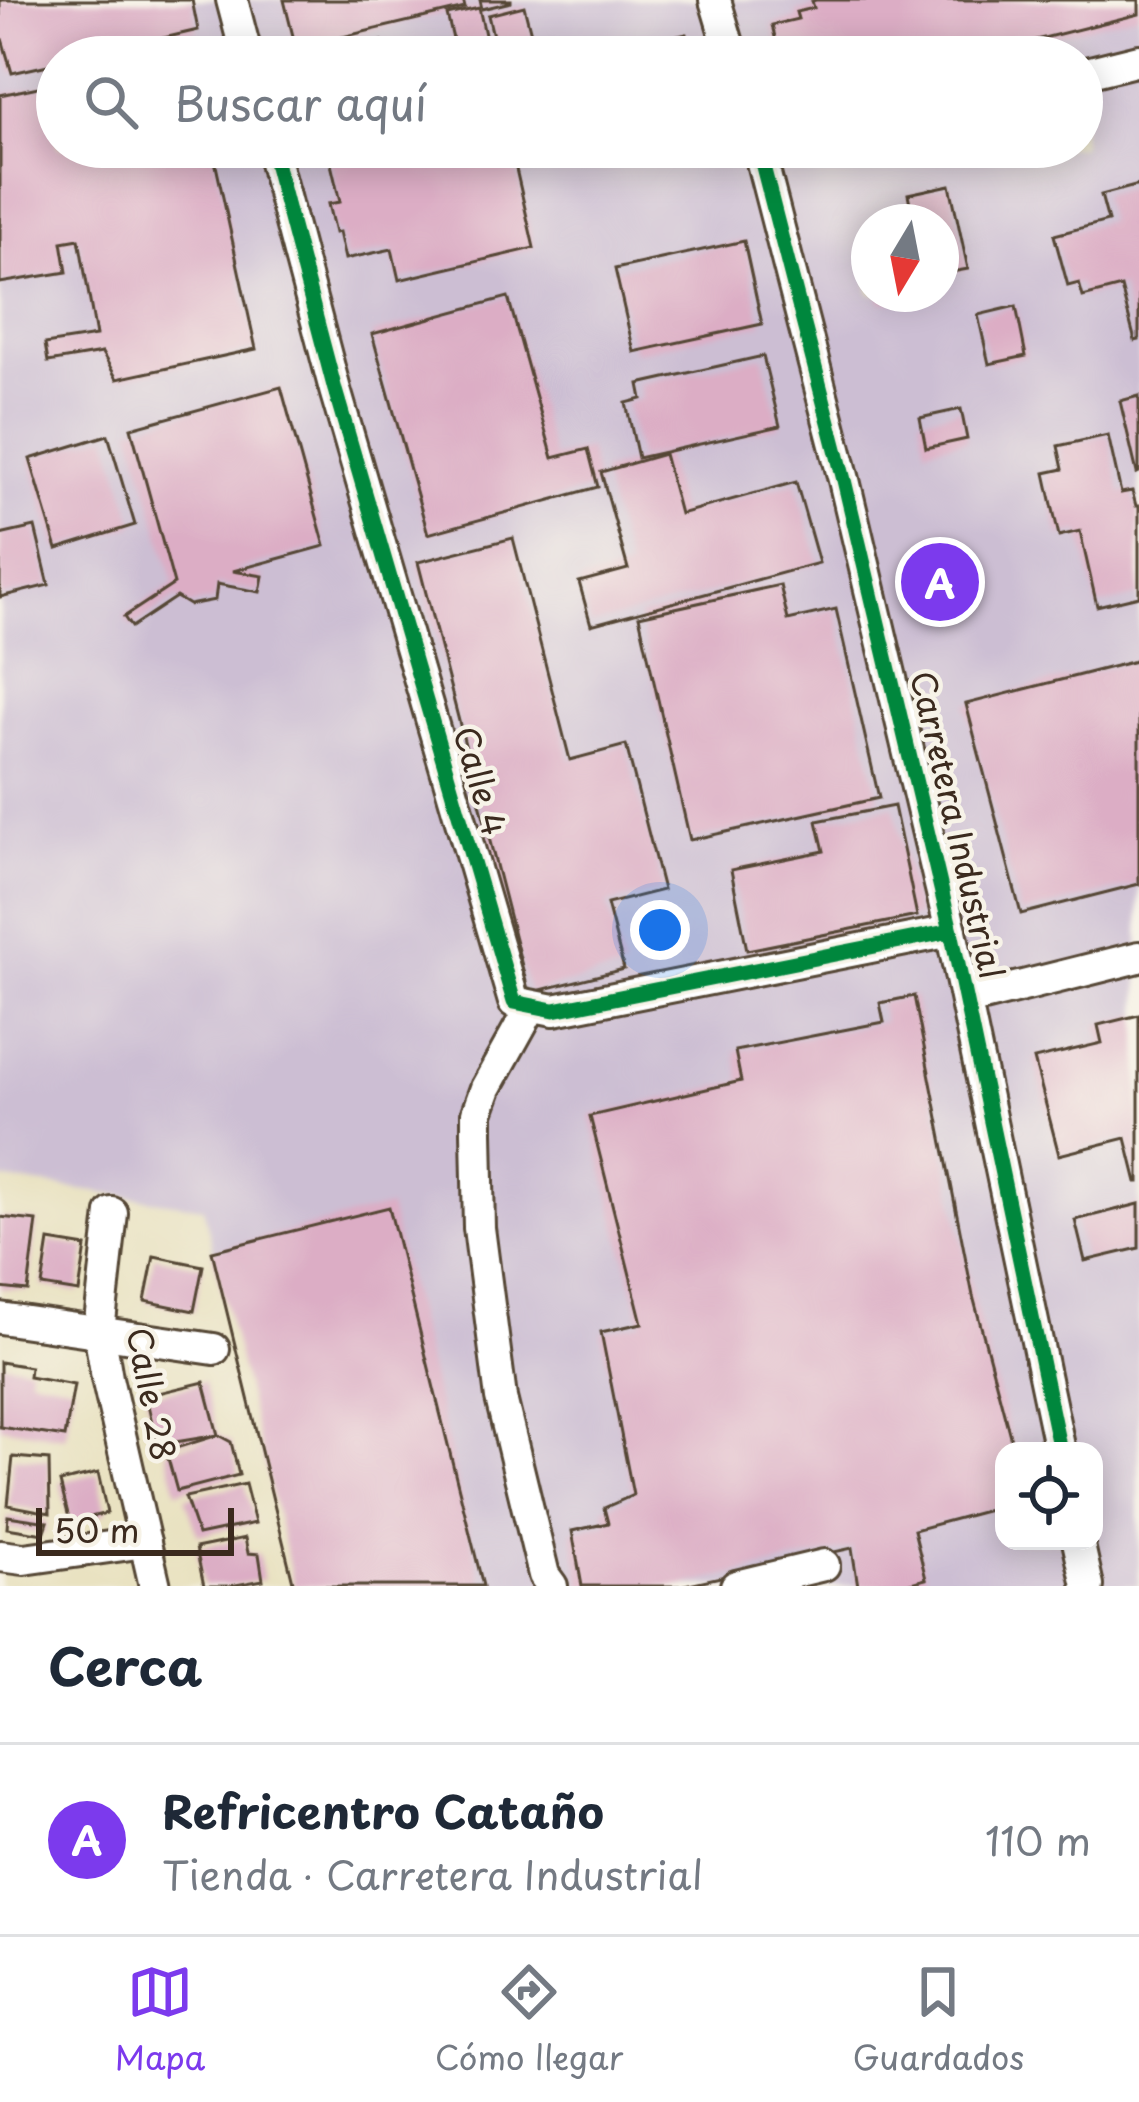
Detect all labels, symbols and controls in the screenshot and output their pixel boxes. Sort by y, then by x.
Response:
search box [36,36,1103,168]
text: Buscar aquí [174,68,427,136]
icon: search [78,69,144,135]
north arrow [851,204,959,312]
pin: A [901,537,979,627]
street label: Carretera Industrial [899,666,1019,983]
street label: Calle 4 [443,720,521,841]
your location [630,900,690,960]
street label: Calle 28 [116,1323,190,1464]
map controls [995,1442,1103,1550]
button: locate [995,1442,1103,1550]
scale bar [36,1502,234,1555]
text: 50 m [54,1504,140,1554]
text: Cerca [48,1626,202,1703]
text: Refricentro Cataño [162,1776,604,1844]
text: A [72,1810,102,1869]
text: 110 m [985,1810,1091,1869]
text: Tienda · Carretera Industrial [162,1844,703,1903]
tab: Mapa [115,1959,205,2081]
tab: Cómo llegar [435,1959,623,2081]
tab: Guardados [853,1959,1024,2081]

